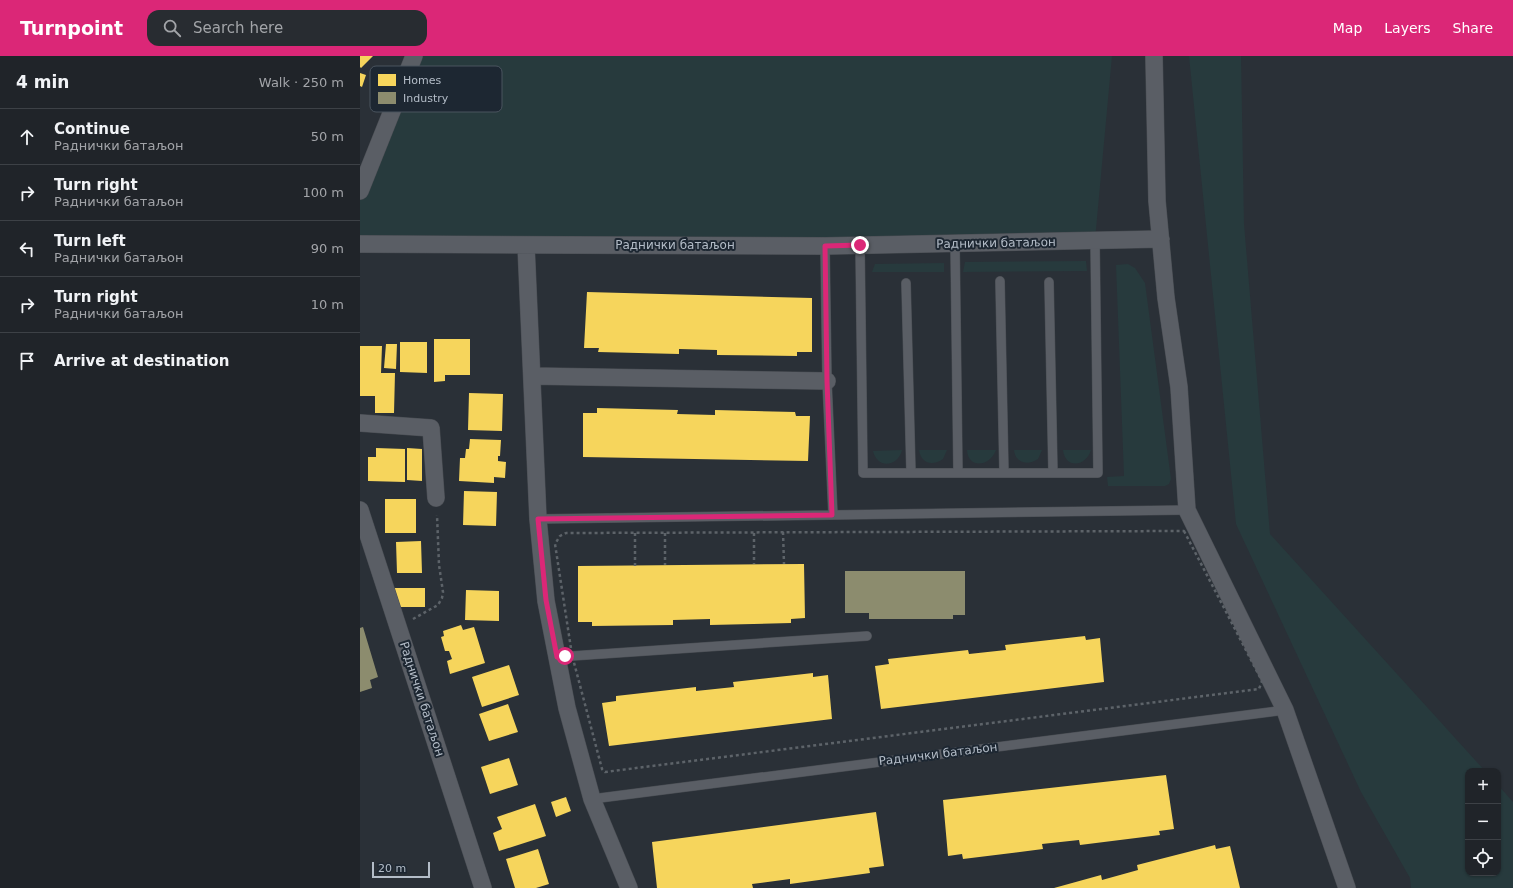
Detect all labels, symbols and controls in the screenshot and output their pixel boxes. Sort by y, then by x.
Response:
search box [147,10,427,46]
text: Turnpoint [20,17,123,39]
icon: search [161,17,183,39]
text: Search here [193,19,283,37]
text: Map [1333,20,1362,36]
text: Layers [1384,20,1431,36]
text: Share [1453,20,1493,36]
legend [370,66,502,112]
text: 4 min [16,72,69,92]
text: Homes [403,74,441,87]
text: Walk · 250 m [259,75,344,90]
text: Industry [403,92,449,105]
text: Continue [54,120,130,138]
icon: ahead [16,126,38,148]
text: 50 m [311,129,344,144]
text: Раднички батаљон [54,138,184,153]
text: Turn right [54,176,138,194]
icon: right [16,182,38,204]
text: 100 m [302,185,344,200]
text: Раднички батаљон [54,194,184,209]
text: Turn left [54,232,126,250]
street label: Раднички батаљон [936,235,1056,251]
route end [851,236,869,254]
icon: left [16,238,38,260]
street label: Раднички батаљон [615,238,735,252]
text: 90 m [311,241,344,256]
text: Раднички батаљон [54,250,184,265]
text: Turn right [54,288,138,306]
icon: right [16,294,38,316]
text: 10 m [311,297,344,312]
text: Раднички батаљон [54,306,184,321]
icon: arrive [16,350,38,372]
text: Arrive at destination [54,352,229,370]
street label: Раднички батаљон [397,640,447,758]
route start [556,647,574,665]
street label: Раднички батаљон [878,740,998,768]
map controls [1465,768,1501,876]
button: + [1465,768,1501,804]
button: − [1465,804,1501,840]
button: locate [1465,840,1501,876]
scale bar [372,860,430,879]
text: 20 m [378,862,406,875]

